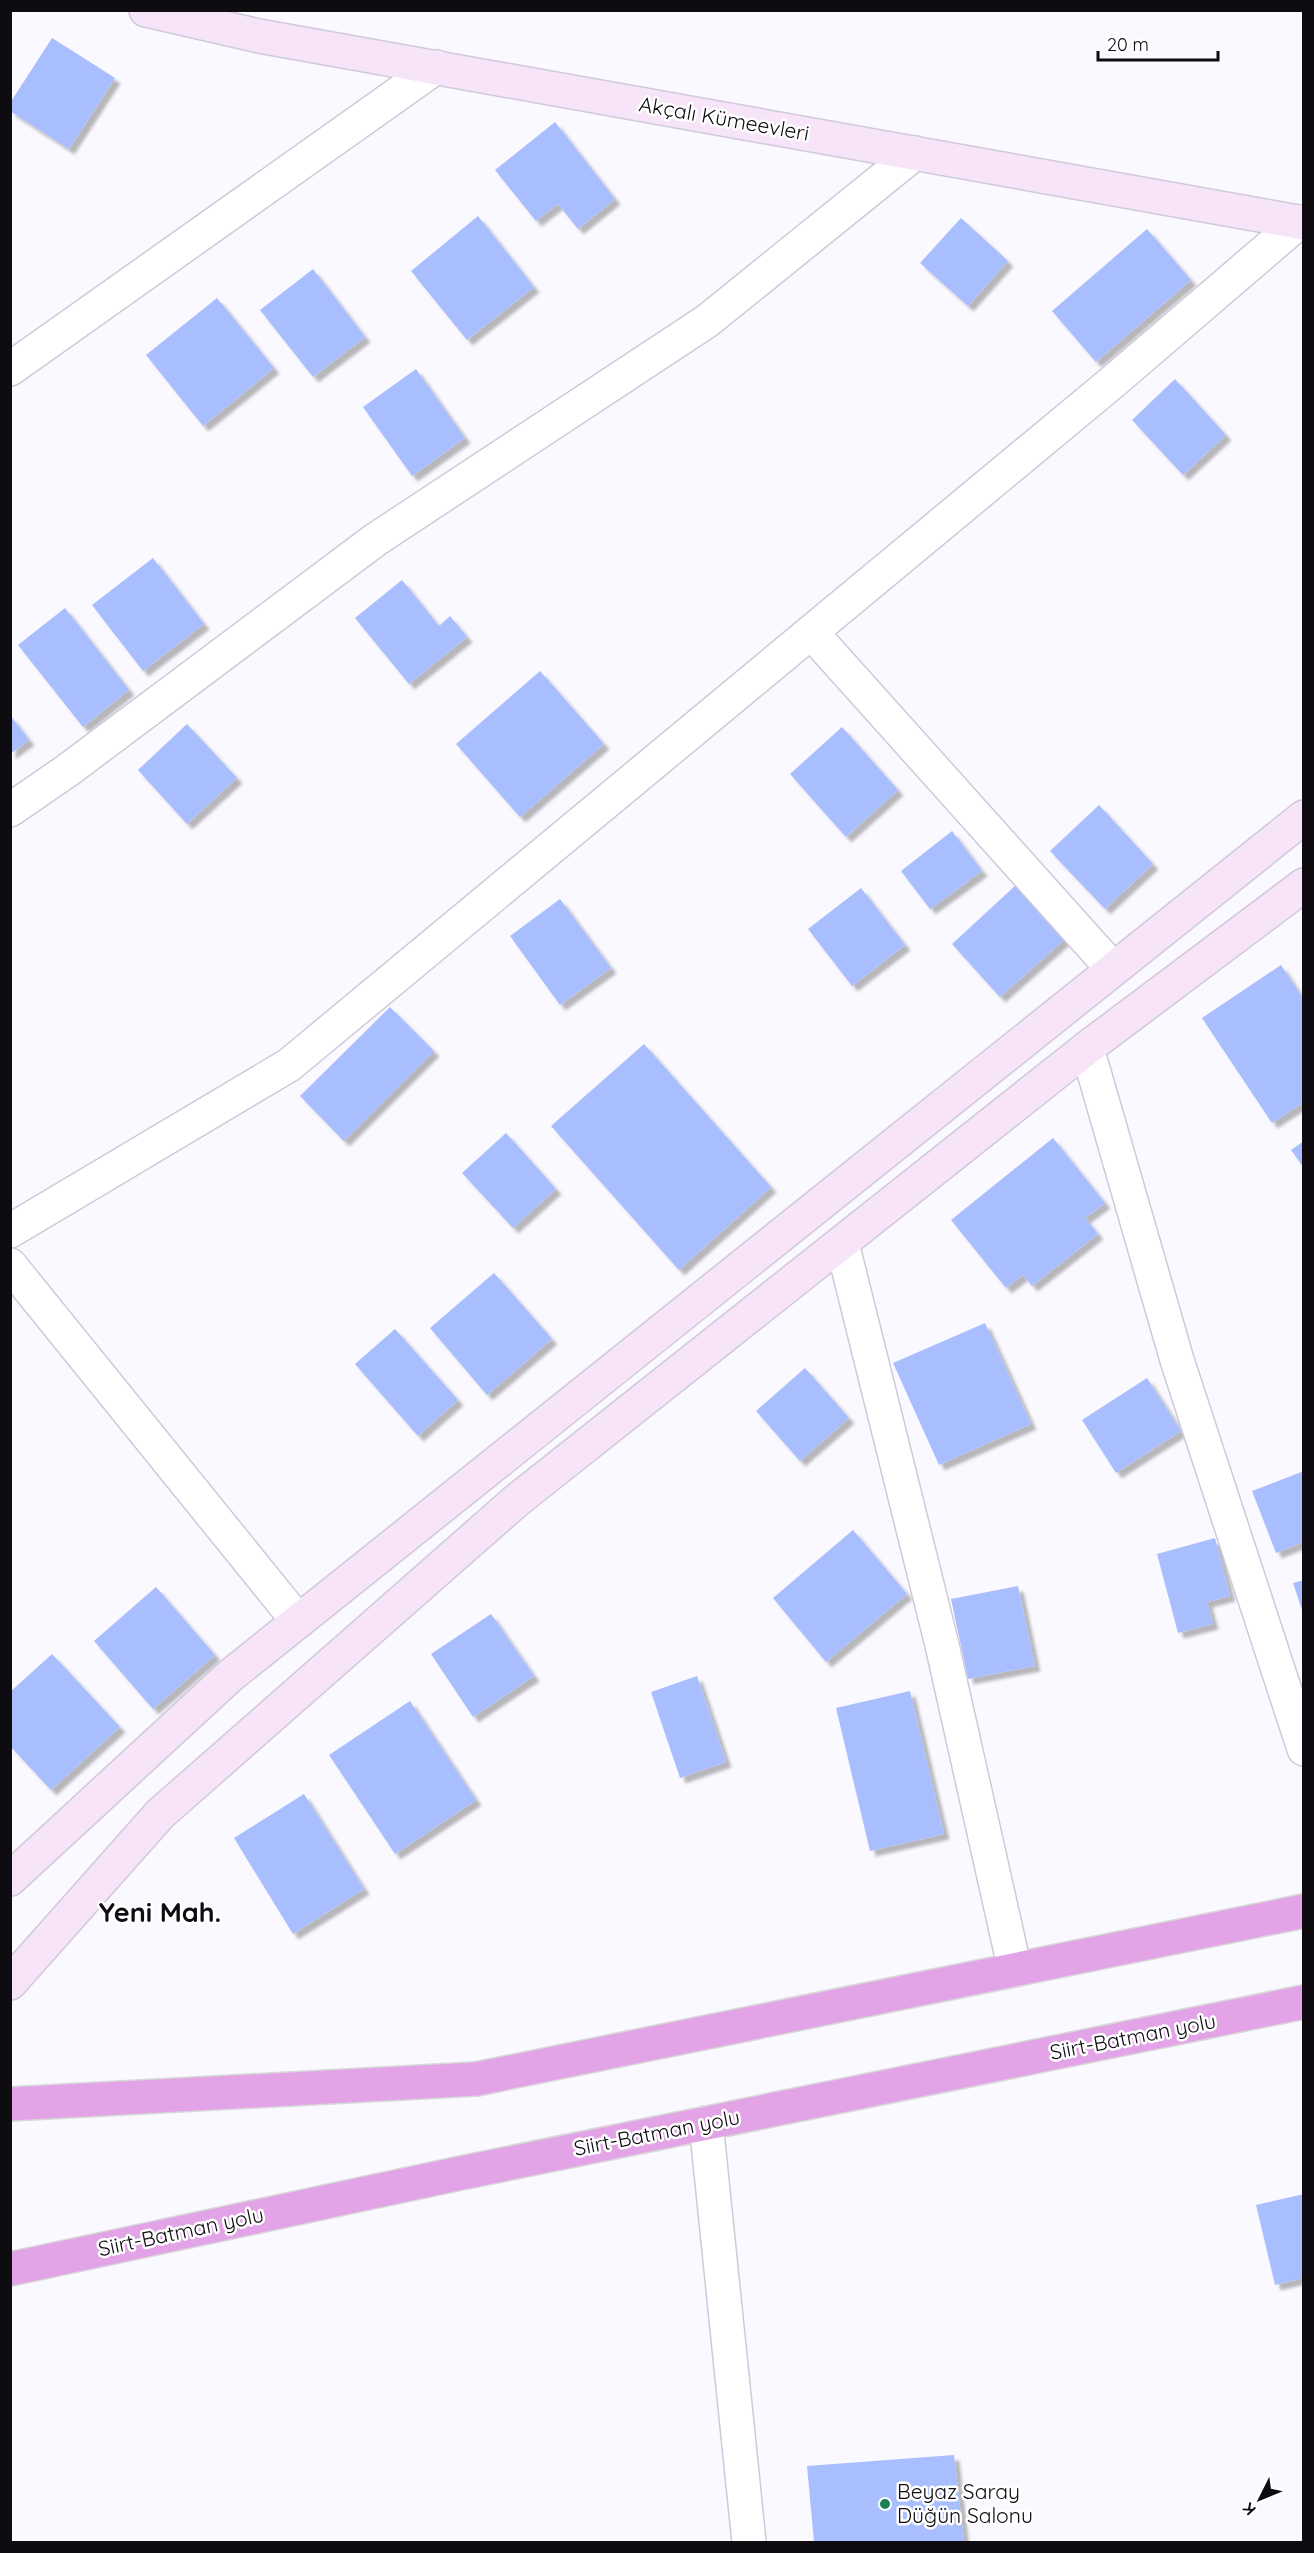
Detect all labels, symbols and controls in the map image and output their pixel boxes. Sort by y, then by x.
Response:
scale bar [1098,24,1218,62]
text: 20 m [1107,33,1149,56]
street label: Akçalı Kümeevleri [637,90,811,146]
district label: Yeni Mah. [99,1895,221,1929]
street label: Siirt-Batman yolu [1048,2007,1218,2065]
street label: Siirt-Batman yolu [572,2103,742,2161]
street label: Siirt-Batman yolu [96,2201,266,2261]
north arrow [1230,2469,1290,2529]
place label: Beyaz Saray Düğün Salonu [897,2478,1033,2528]
marker: Beyaz Saray Düğün Salonu [878,2497,892,2511]
text: K [1238,2499,1260,2520]

